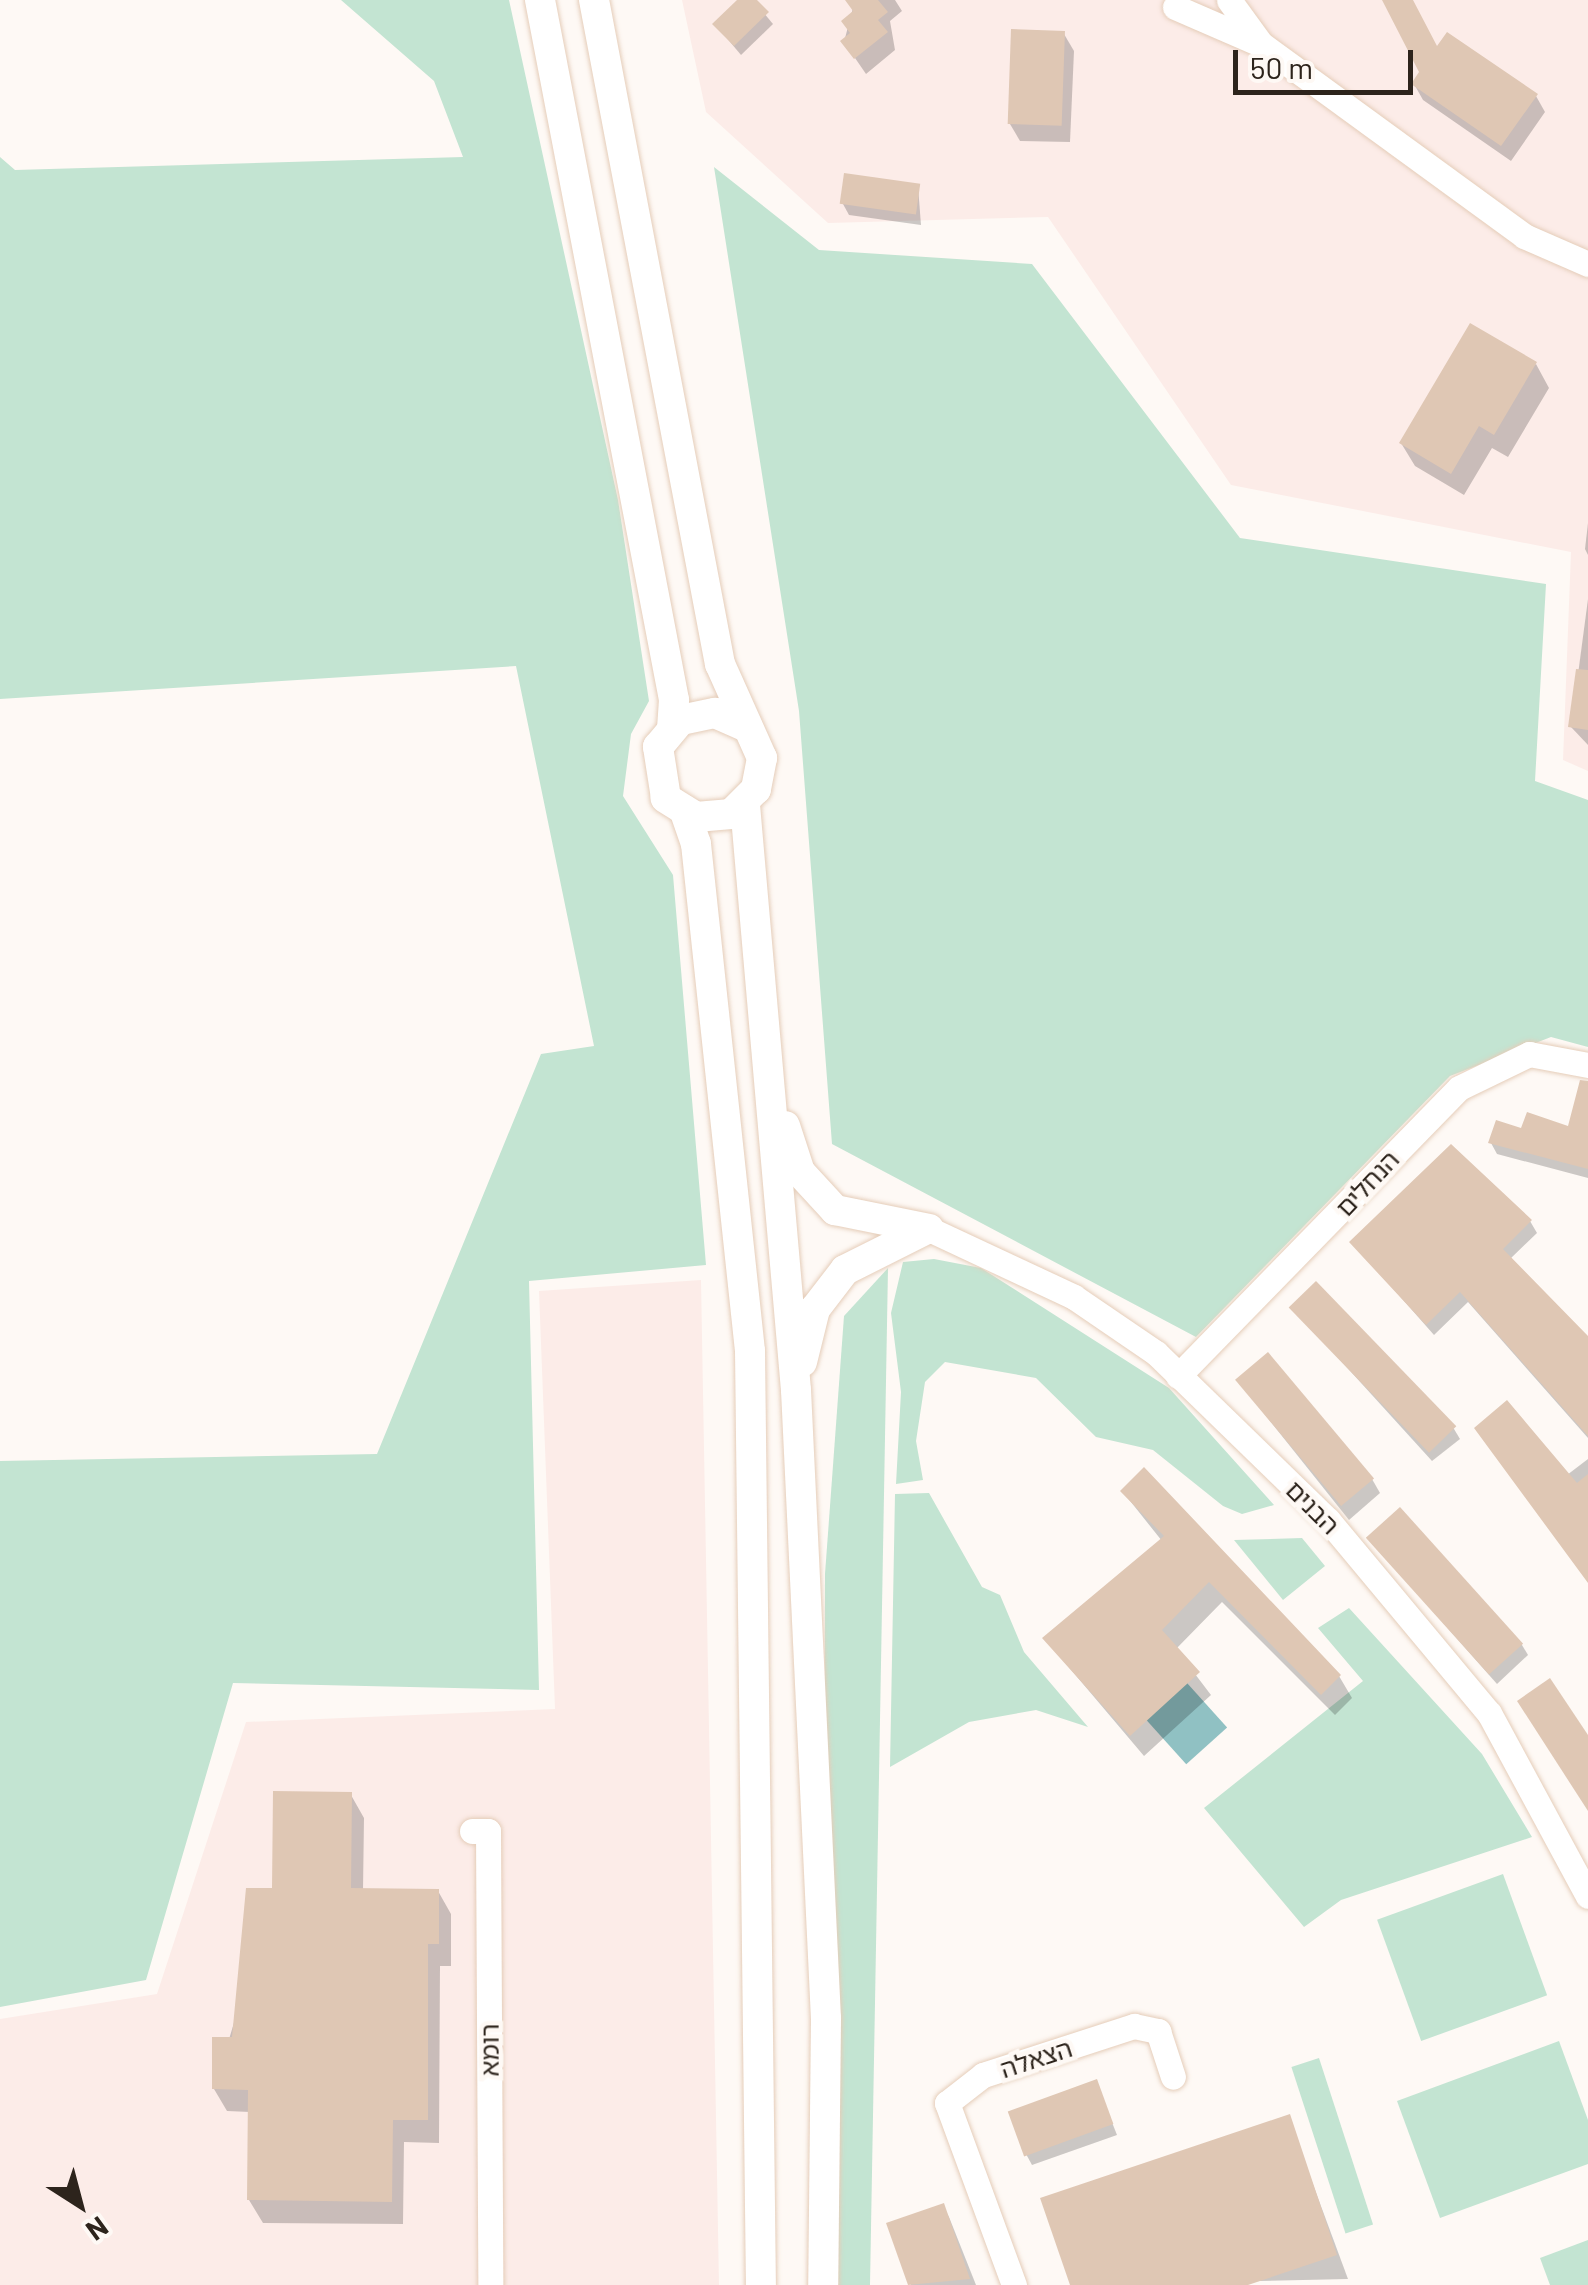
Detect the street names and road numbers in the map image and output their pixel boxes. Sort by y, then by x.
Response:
street label: הנחלים [1329,1144,1405,1222]
street label: הבנים [1280,1474,1346,1540]
street label: רומא [474,2024,504,2076]
street label: הצאלה [996,2032,1076,2084]

